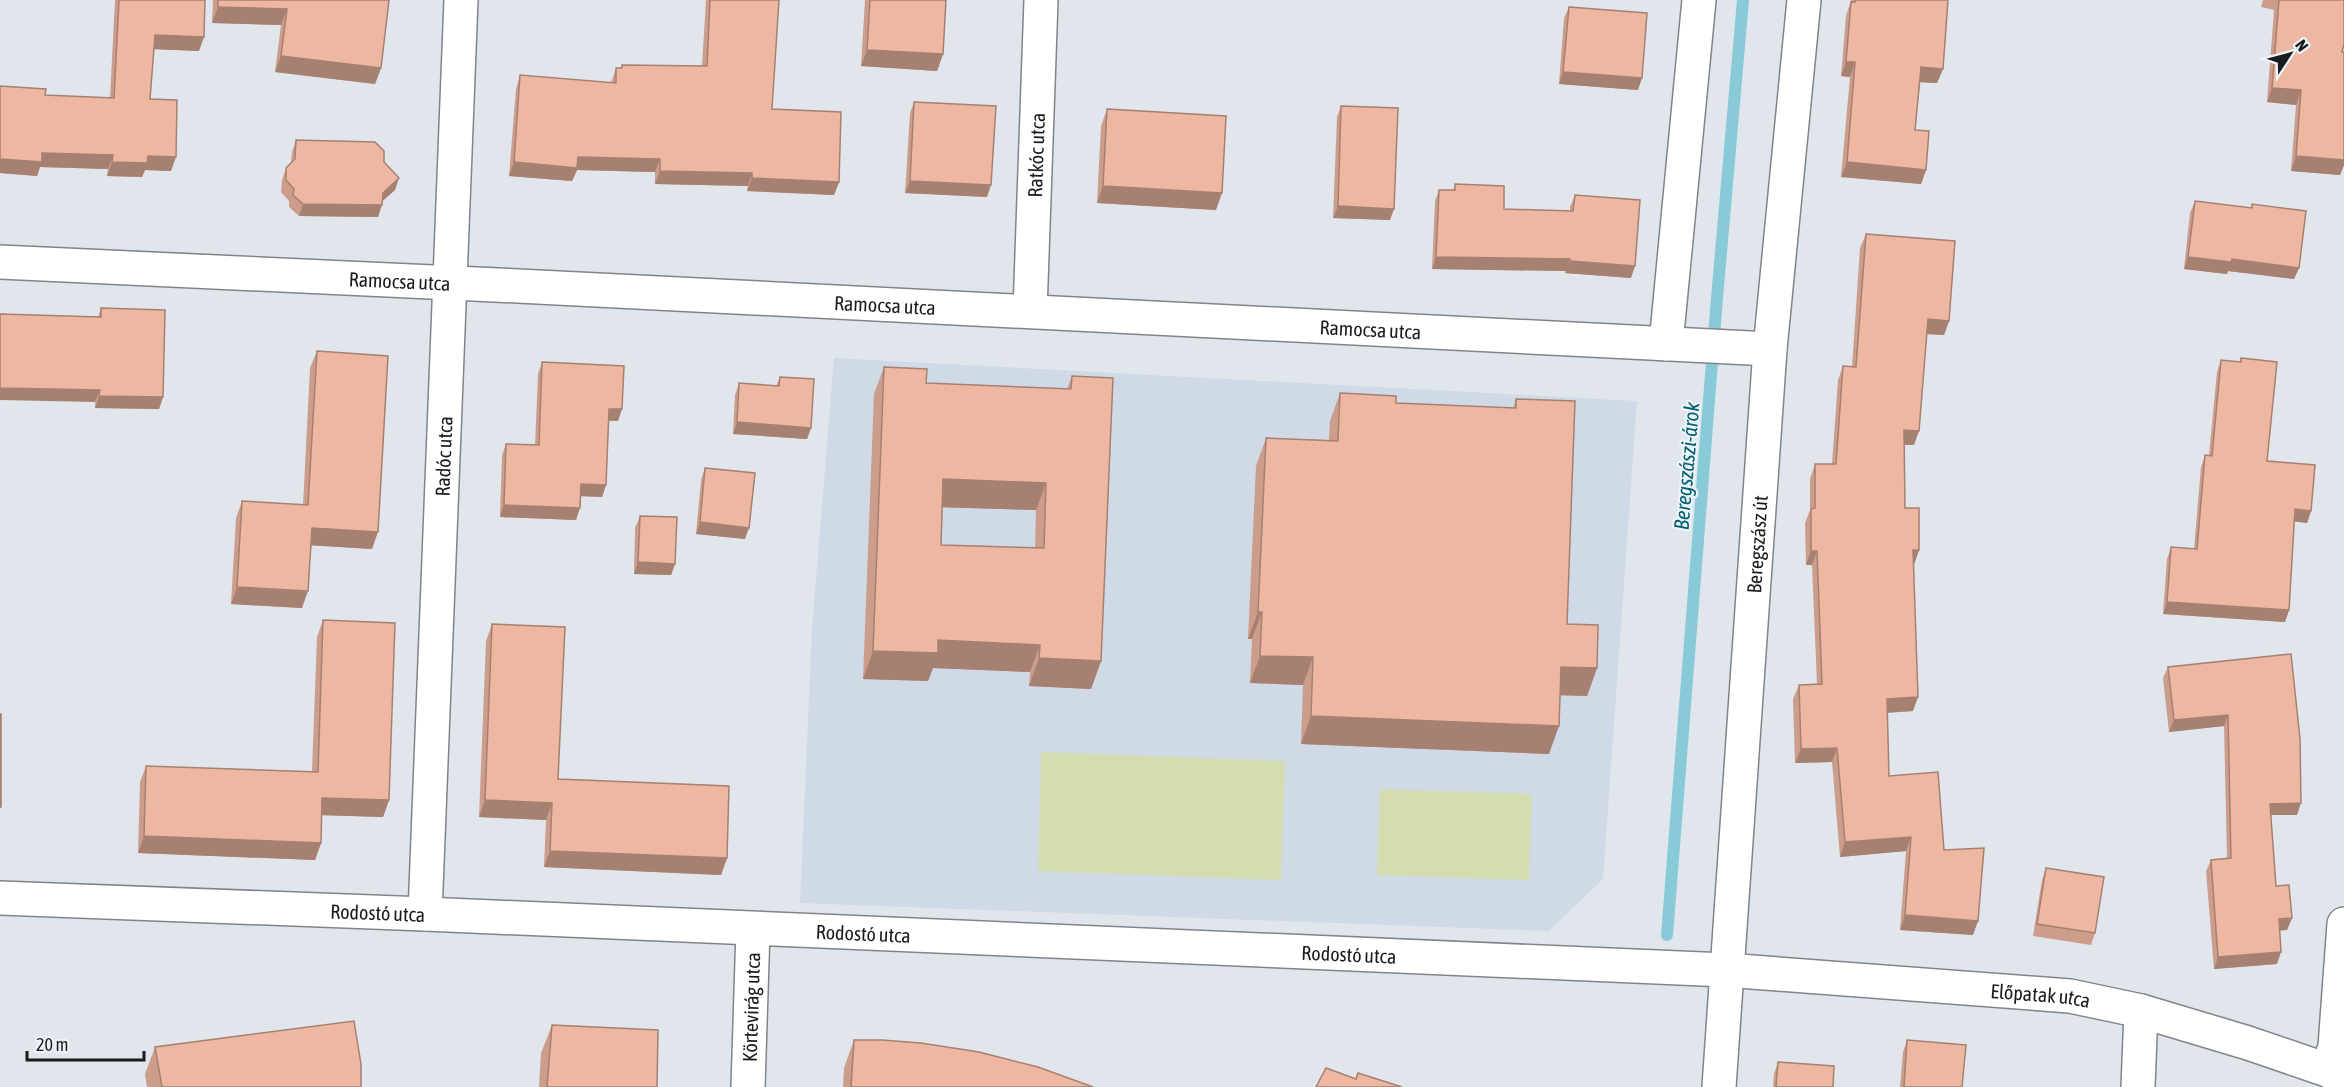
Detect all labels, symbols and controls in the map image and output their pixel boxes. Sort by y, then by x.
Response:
north arrow [2260,24,2320,84]
text: N [2292,36,2312,54]
street label: Ratkóc utca [1023,112,1049,198]
street label: Ramocsa utca [348,267,451,294]
street label: Ramocsa utca [834,290,936,319]
street label: Ramocsa utca [1319,315,1422,343]
water label: Beregszászi-árok [1668,400,1704,531]
street label: Radóc utca [430,416,456,497]
street label: Beregszász út [1742,494,1771,594]
street label: Rodostó utca [330,899,426,925]
street label: Rodostó utca [815,919,911,946]
street label: Rodostó utca [1301,940,1397,967]
street label: Körtevirág utca [737,952,764,1062]
street label: Előpatak utca [1990,979,2093,1012]
scale bar [27,1024,144,1062]
text: 20 m [36,1034,68,1055]

